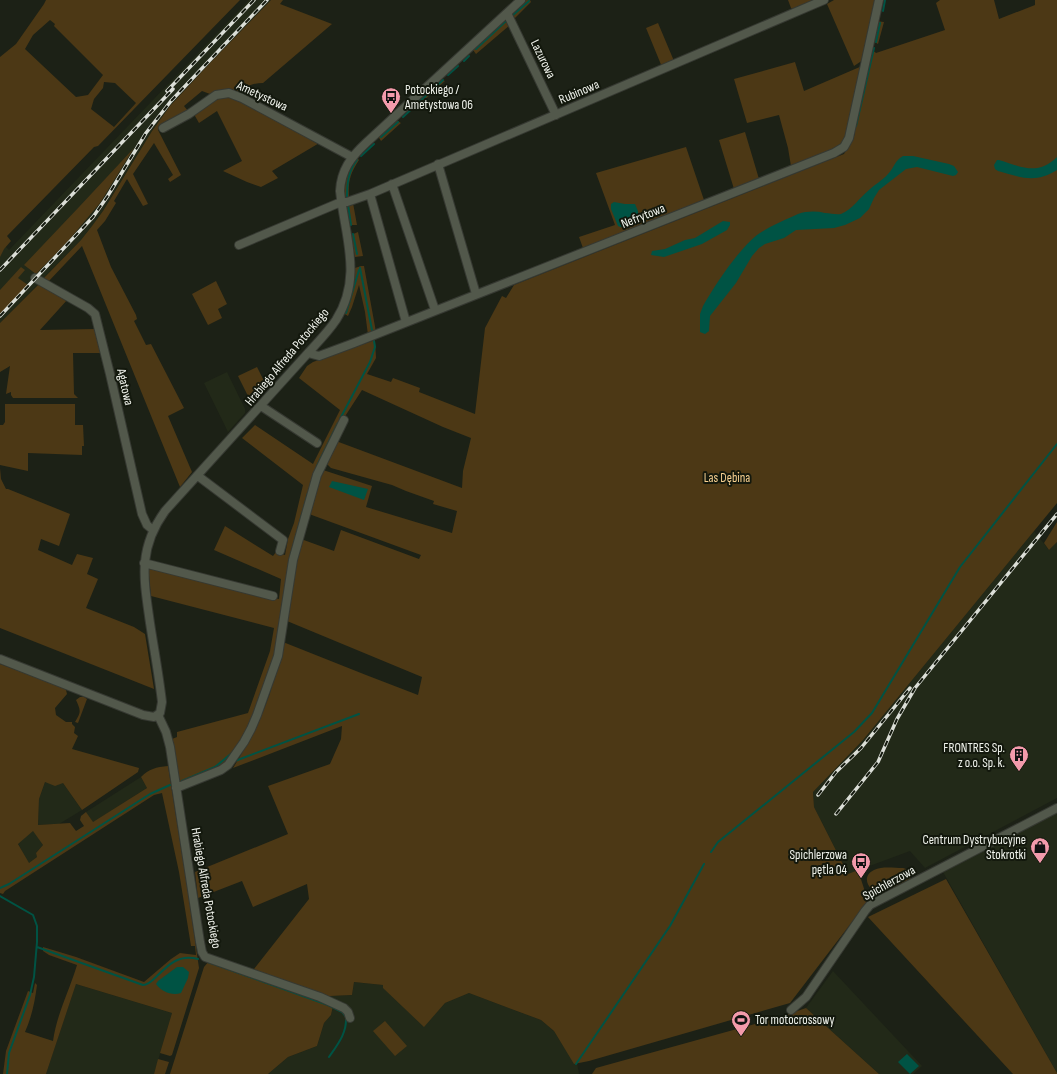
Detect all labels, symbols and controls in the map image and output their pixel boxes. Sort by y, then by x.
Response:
street label: Lazurowa [527,37,559,81]
street label: Rubinowa [556,76,602,108]
street label: Ametystowa [233,77,290,115]
place label: Potockiego / Ametystowa 06 [404,82,473,113]
bus stop icon: Potockiego / Ametystowa 06 [380,86,402,114]
street label: Nefrytowa [619,200,667,232]
street label: Hrabiego Alfreda Potockiego [242,305,332,409]
street label: Agatowa [113,366,137,407]
park label: Las Dębina [704,470,750,486]
place label: FRONTRES Sp. z o.o. Sp. k. [943,740,1005,771]
building icon: FRONTRES Sp. z o.o. Sp. k. [1008,744,1030,772]
street label: Hrabiego Alfreda Potockiego [187,826,225,950]
place label: Centrum Dystrybucyjne Stokrotki [922,832,1026,863]
shop icon: Centrum Dystrybucyjne Stokrotki [1029,836,1051,864]
place label: Spichlerzowa pętla 04 [790,847,848,878]
bus stop icon: Spichlerzowa pętla 04 [850,851,872,879]
street label: Spichlerzowa [860,862,918,904]
sports icon: Tor motocrossowy [730,1009,752,1037]
place label: Tor motocrossowy [755,1012,835,1028]

